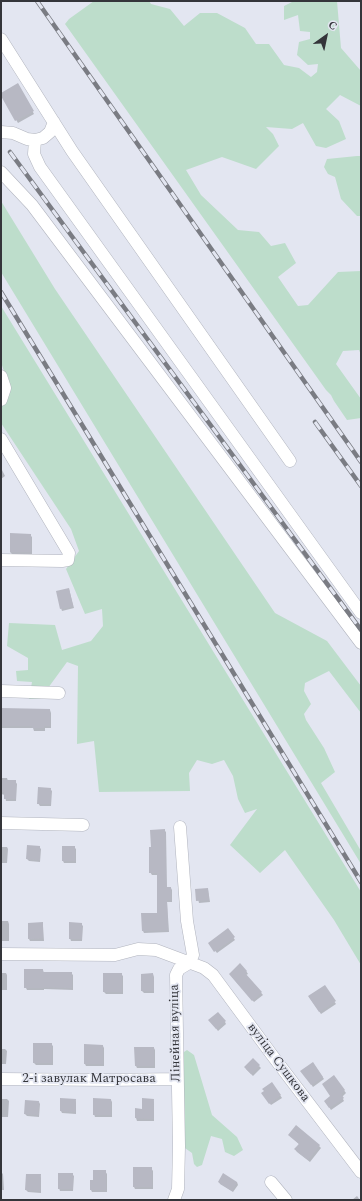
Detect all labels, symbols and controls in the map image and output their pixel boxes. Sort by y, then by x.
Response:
north arrow [306,16,346,56]
text: С [325,16,341,35]
street label: Лінейная вуліца [167,984,185,1082]
street label: вуліца Сушкова [243,1021,313,1105]
street label: 2-і завулак Матросава [22,1071,156,1087]

